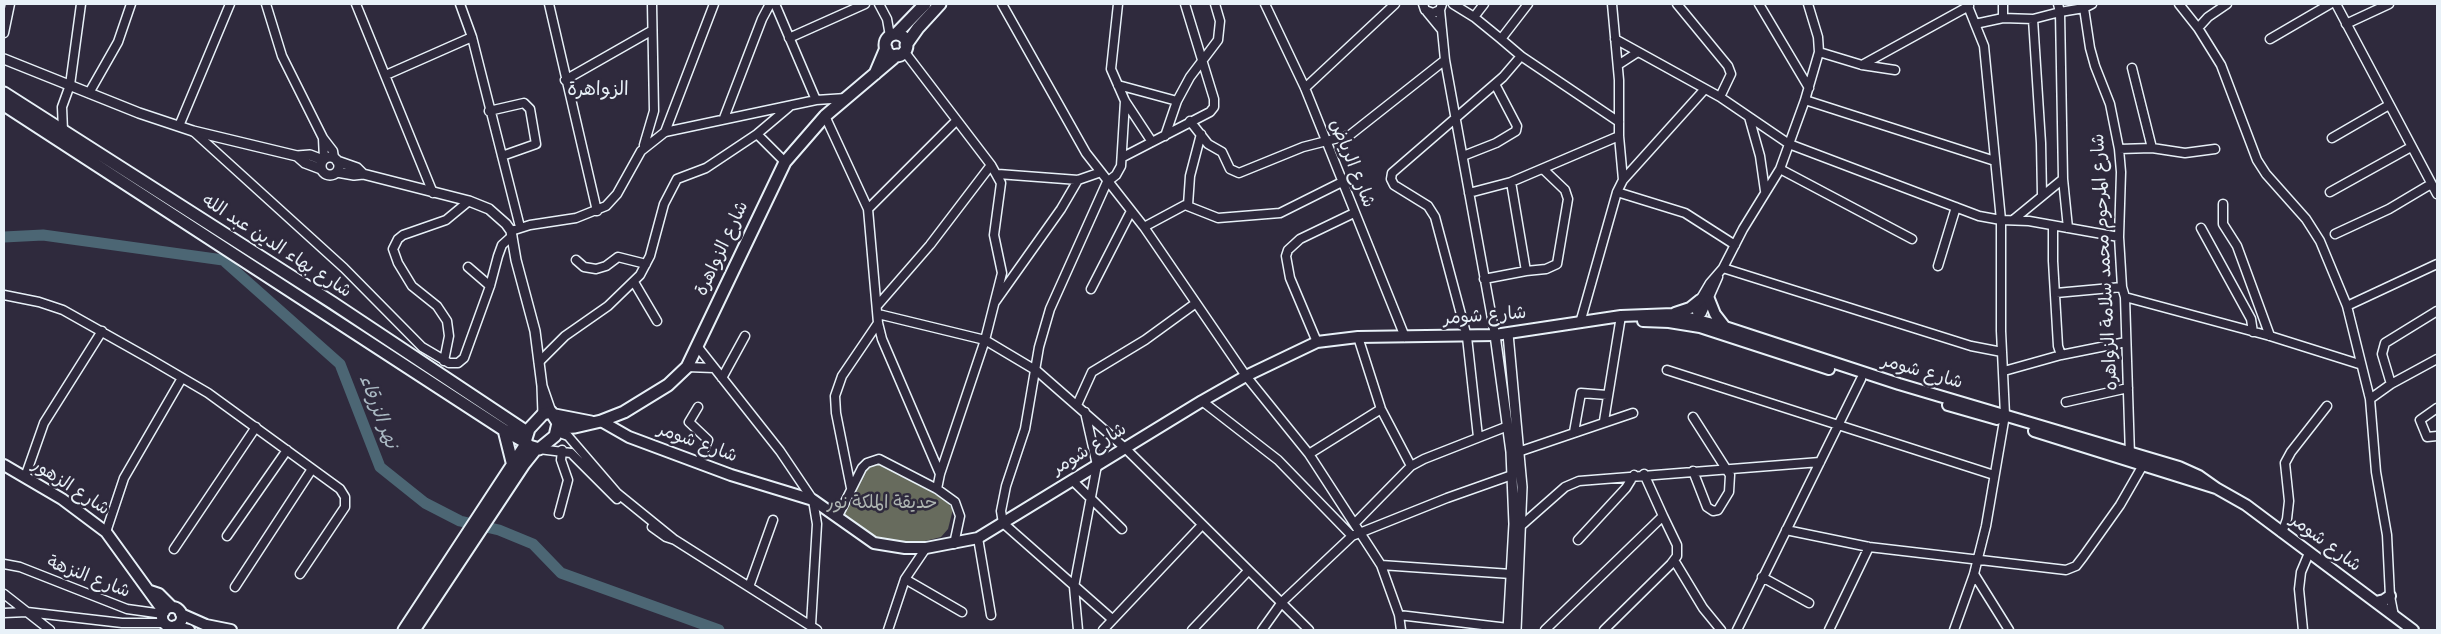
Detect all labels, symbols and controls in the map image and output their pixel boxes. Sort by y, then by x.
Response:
district label: الزواهرة [567,80,629,102]
street label: شارع الرياض [1323,117,1379,211]
street label: شارع المرحوم محمد سلامة الزواهره [2088,133,2124,391]
street label: شارع بهاء الدين عبد الله [197,191,355,303]
street label: شارع الزواهرة [692,198,754,300]
street label: شارع شومر [1443,303,1527,331]
street label: شارع شومر [1879,351,1965,395]
water label: نهر الزرقاء [353,372,401,452]
street label: شارع شومر [1049,419,1131,481]
street label: شارع شومر [654,420,740,468]
street label: شارع الزهور [27,455,113,521]
park label: حديقة الملكة نور [827,493,937,515]
street label: شارع شومر [2285,510,2365,578]
street label: شارع النزهة [43,552,133,604]

